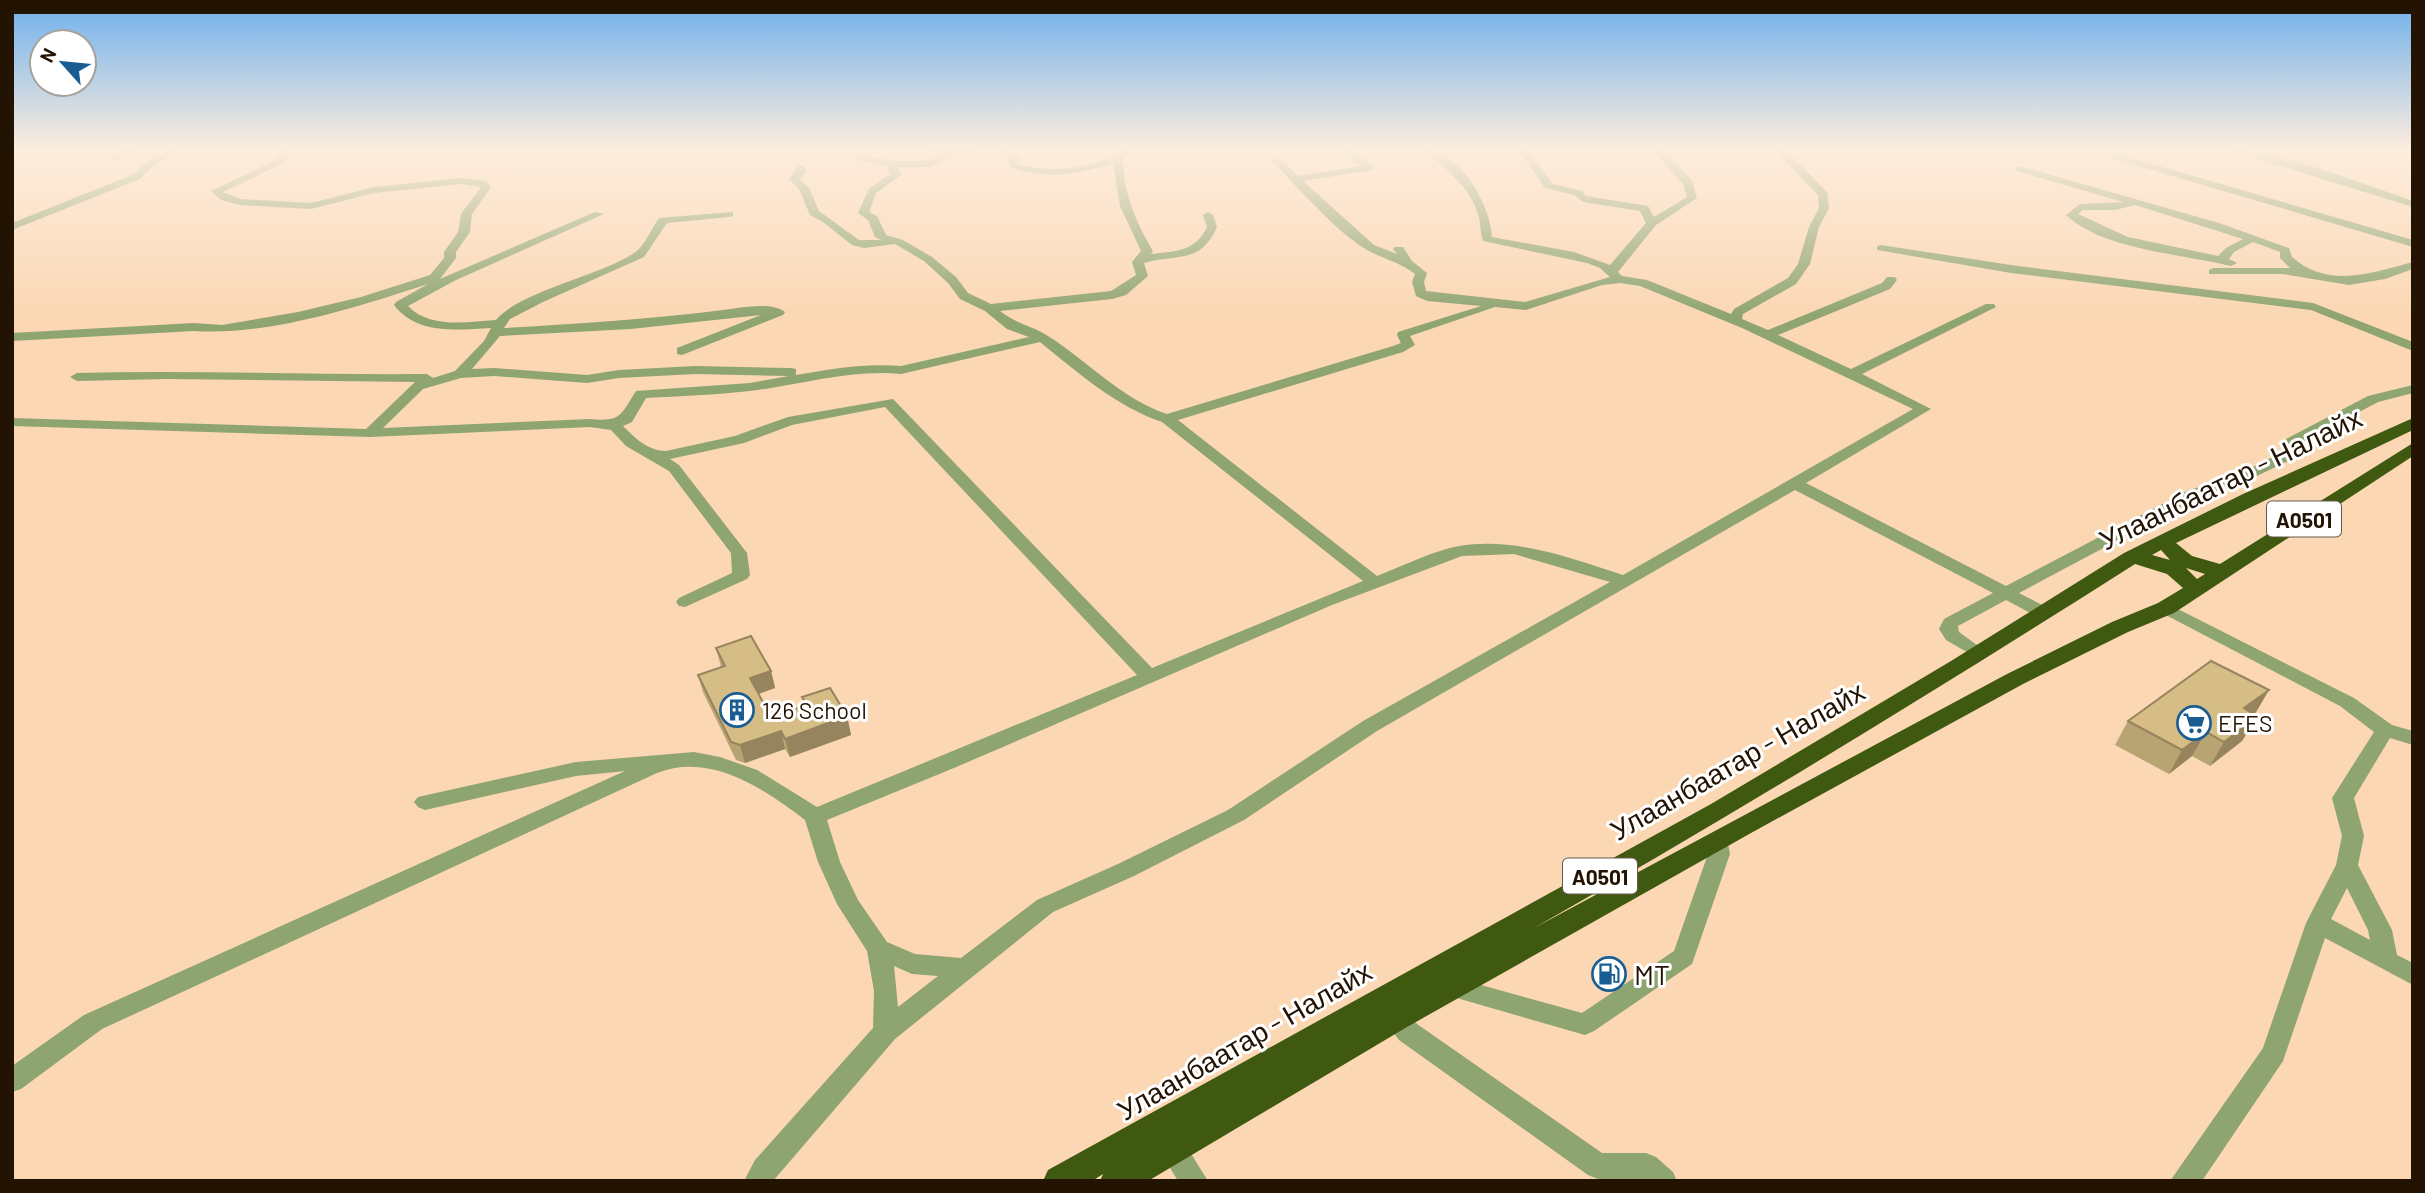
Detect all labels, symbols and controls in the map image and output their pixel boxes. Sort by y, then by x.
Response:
north arrow [28,28,98,98]
text: N [34,44,61,66]
street label: Улаанбаатар - Налайх [2093,400,2367,556]
road number: A0501 [2267,502,2341,536]
street label: Улаанбаатар - Налайх [1604,673,1870,847]
building icon: 126 School [718,691,756,729]
place label: 126 School [762,696,867,724]
supermarket icon: EFES [2175,704,2213,742]
place label: EFES [2218,709,2272,737]
road number: A0501 [1563,858,1637,894]
street label: Улаанбаатар - Налайх [1111,953,1377,1127]
fuel station icon: MT [1590,955,1628,993]
place label: MT [1634,957,1670,991]

